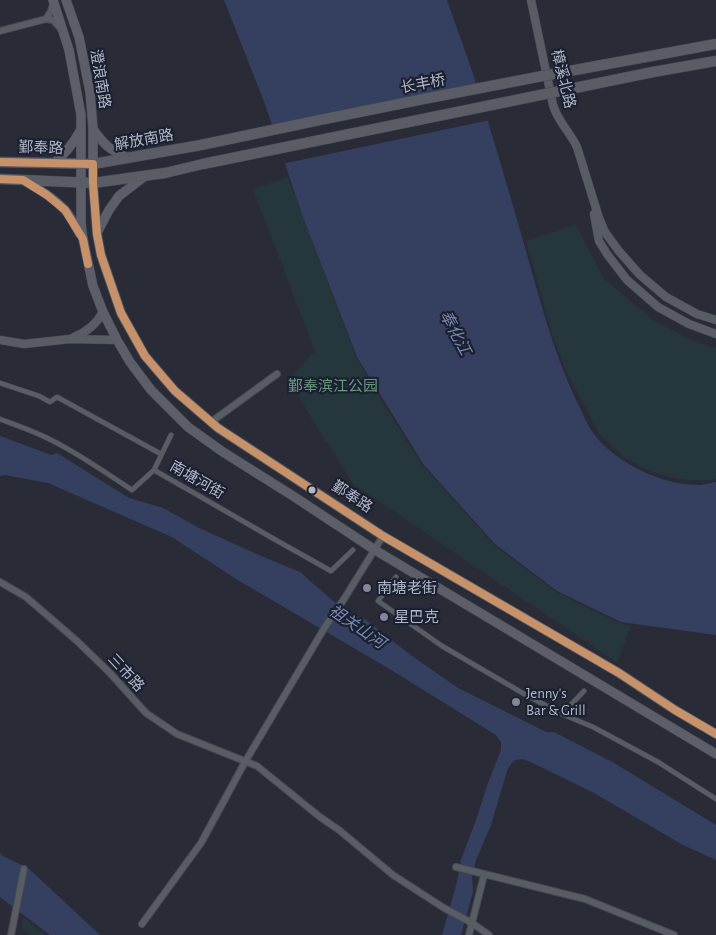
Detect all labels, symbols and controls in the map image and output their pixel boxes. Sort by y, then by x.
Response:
street label: 澄浪南路 [86,48,114,110]
street label: 樟溪北路 [547,48,579,110]
street label: 长丰桥 [399,71,447,97]
street label: 解放南路 [113,126,175,154]
street label: 鄞奉路 [18,138,64,158]
water label: 奉化江 [435,307,475,359]
park label: 鄞奉滨江公园 [288,377,378,395]
street label: 南塘河街 [167,457,227,503]
street label: 鄞奉路 [328,477,376,517]
unlabelled marker [307,485,317,495]
place label: 南塘老街 [377,579,437,597]
marker: 南塘老街 [361,582,373,594]
water label: 祖关山河 [325,601,389,653]
place label: 星巴克 [394,608,439,626]
marker: 星巴克 [378,611,390,623]
street label: 三市路 [104,650,148,696]
place label: Jenny's Bar & Grill [526,684,586,719]
marker: Jenny's Bar & Grill [510,696,522,708]

